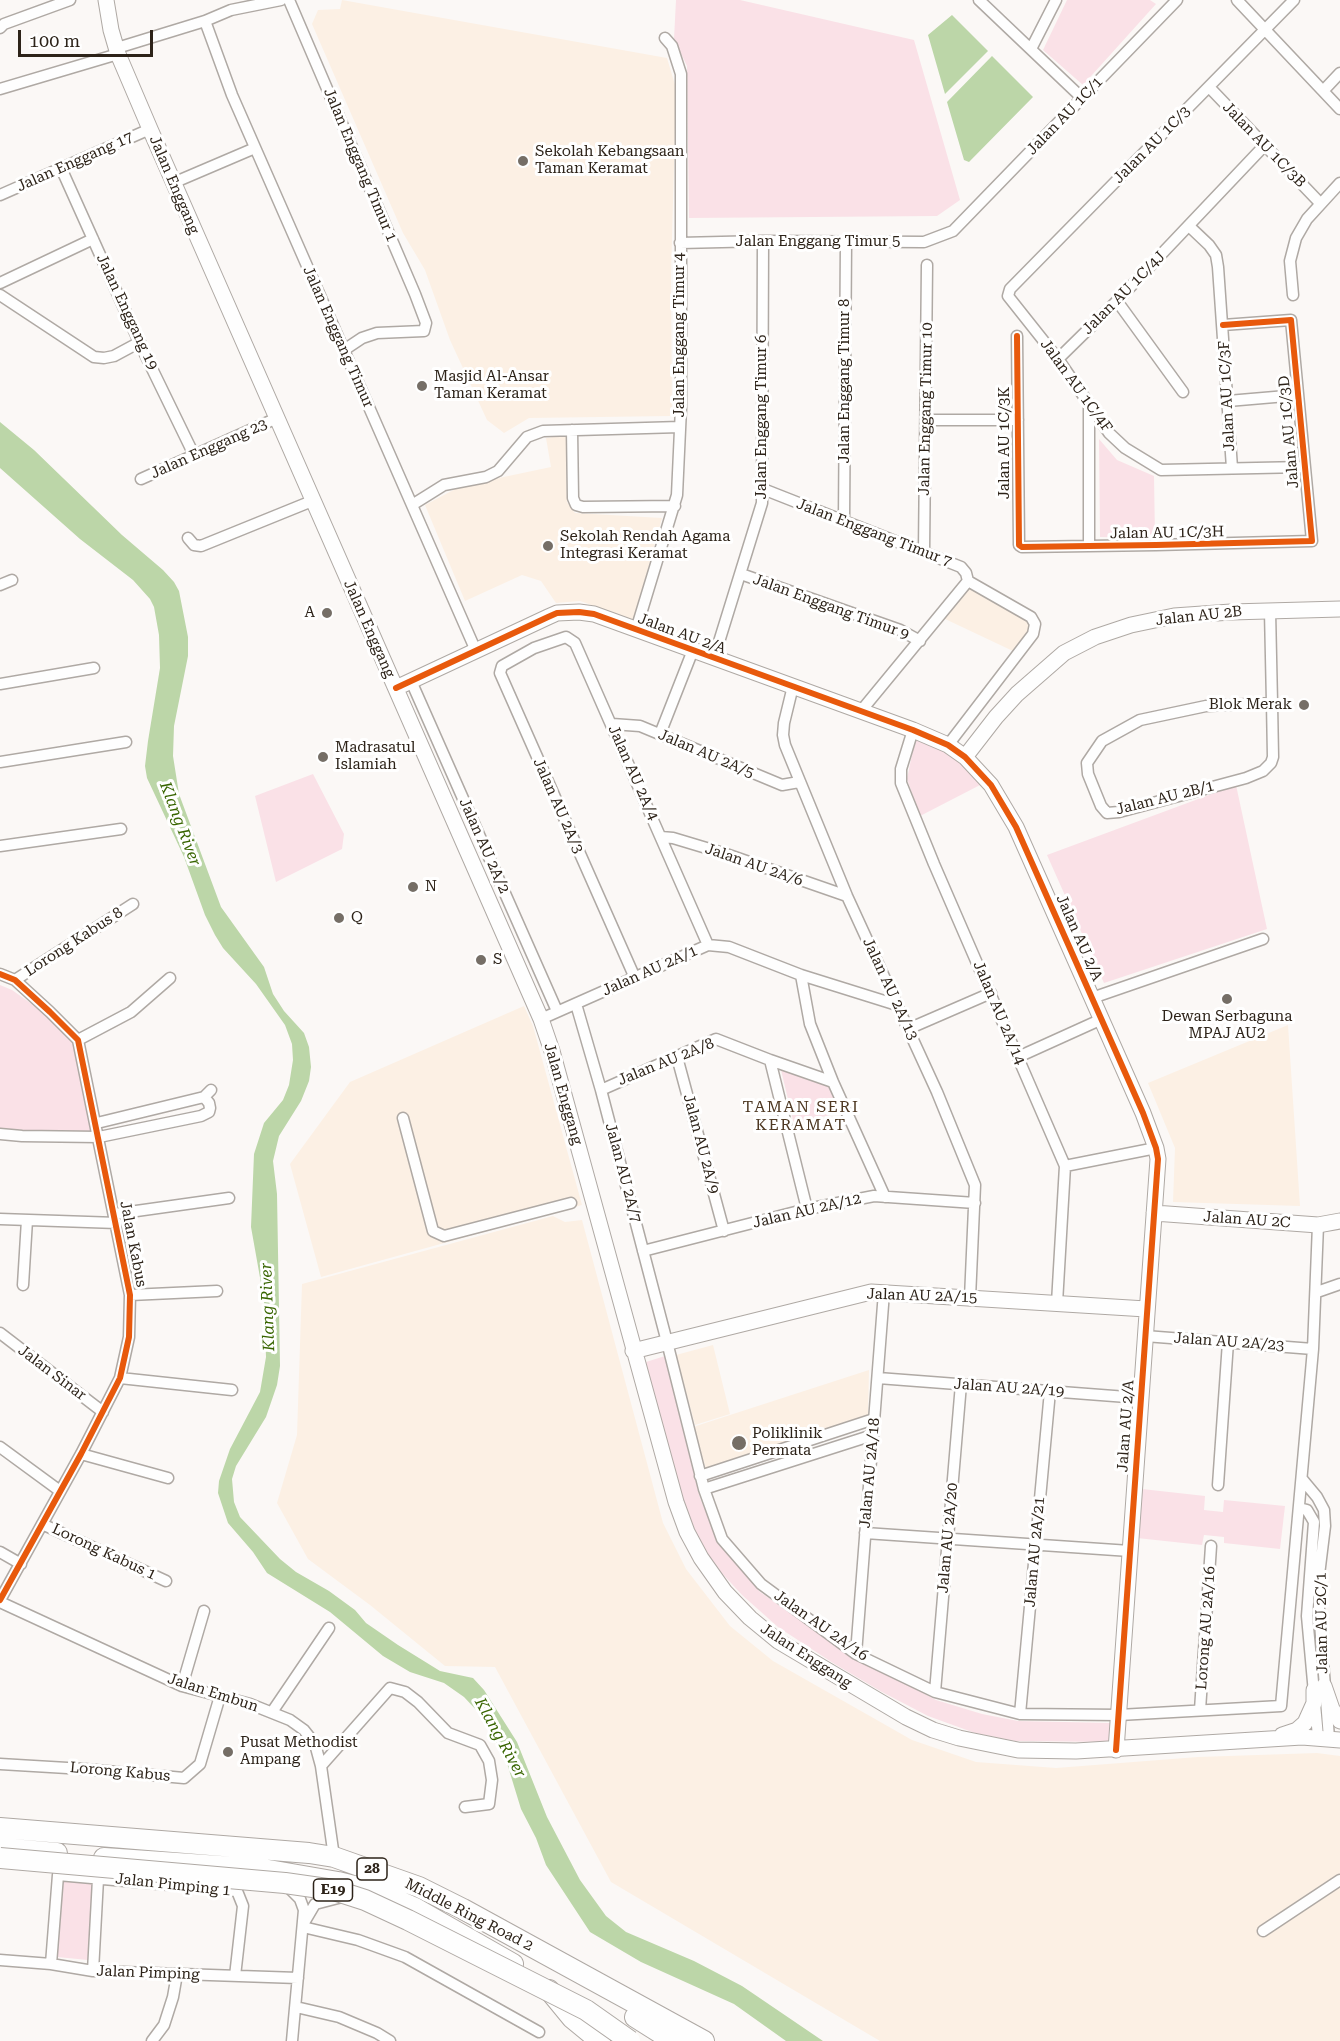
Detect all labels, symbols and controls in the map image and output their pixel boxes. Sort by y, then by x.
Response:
scale bar [21,18,156,56]
text: 100 m [29,30,80,51]
street label: Jalan AU 1C/1 [1023,73,1107,159]
street label: Jalan Enggang Timur 1 [319,86,401,244]
street label: Jalan AU 1C/3B [1219,99,1309,191]
street label: Jalan AU 1C/3 [1110,103,1194,187]
street label: Jalan Enggang 17 [14,128,136,196]
street label: Jalan Enggang [145,133,203,237]
place label: Sekolah Kebangsaan Taman Keramat [535,143,684,178]
marker: Sekolah Kebangsaan Taman Keramat [516,154,530,168]
street label: Jalan Enggang Timur 5 [736,233,900,251]
street label: Jalan AU 1C/4J [1079,248,1169,338]
street label: Jalan Enggang 19 [92,251,162,373]
street label: Jalan Enggang Timur 4 [671,253,689,417]
street label: Jalan Enggang Timur [299,264,377,410]
street label: Jalan Enggang Timur 8 [836,299,854,463]
street label: Jalan Enggang Timur 10 [915,322,937,496]
street label: Jalan Enggang Timur 6 [753,335,771,499]
street label: Jalan AU 1C/4F [1036,336,1116,436]
street label: Jalan AU 1C/3F [1215,340,1239,452]
place label: Masjid Al-Ansar Taman Keramat [434,368,549,403]
street label: Jalan AU 1C/3D [1275,375,1303,489]
marker: Masjid Al-Ansar Taman Keramat [415,379,429,393]
street label: Jalan AU 1C/3K [996,387,1014,499]
street label: Jalan Enggang 23 [148,415,270,483]
street label: Jalan Enggang Timur 7 [794,495,954,571]
street label: Jalan AU 1C/3H [1110,523,1224,543]
place label: Sekolah Rendah Agama Integrasi Keramat [560,528,730,563]
marker: Sekolah Rendah Agama Integrasi Keramat [541,539,555,553]
street label: Jalan Enggang Timur 9 [750,570,912,644]
street label: Jalan Enggang [339,577,399,681]
street label: Jalan AU 2B [1155,603,1243,629]
place label: A [305,604,315,622]
marker: A [320,606,334,620]
street label: Jalan AU 2/A [636,610,728,658]
place label: Blok Merak [1209,696,1292,714]
marker: Blok Merak [1297,698,1311,712]
street label: Jalan AU 2A/4 [604,723,662,823]
street label: Jalan AU 2A/5 [655,726,757,782]
place label: Madrasatul Islamiah [335,739,416,774]
marker: Madrasatul Islamiah [316,750,330,764]
street label: Jalan AU 2A/3 [529,756,587,856]
street label: Jalan AU 2B/1 [1114,777,1216,819]
water label: Klang River [155,779,205,869]
street label: Jalan AU 2A/2 [455,796,513,896]
street label: Jalan AU 2A/6 [703,840,805,890]
place label: N [425,878,437,896]
marker: N [406,880,420,894]
street label: Jalan AU 2/A [1052,892,1106,984]
street label: Lorong Kabus 8 [22,904,126,980]
place label: Q [351,909,363,927]
marker: Q [332,911,346,925]
street label: Jalan AU 2A/13 [858,935,922,1043]
street label: Jalan AU 2A/1 [600,942,700,1000]
place label: S [493,951,502,969]
marker: S [474,953,488,967]
street label: Jalan AU 2A/14 [969,959,1029,1067]
marker: Dewan Serbaguna MPAJ AU2 [1220,992,1234,1006]
place label: Dewan Serbaguna MPAJ AU2 [1162,1008,1292,1043]
street label: Jalan AU 2A/8 [615,1034,717,1090]
street label: Jalan Enggang [540,1041,586,1147]
street label: Jalan AU 2A/9 [679,1092,723,1196]
district label: TAMAN SERI KERAMAT [743,1097,859,1135]
street label: Jalan AU 2A/7 [601,1121,645,1225]
street label: Jalan AU 2A/12 [751,1190,863,1232]
street label: Jalan Kabus [116,1199,150,1289]
street label: Jalan AU 2C [1203,1208,1291,1232]
water label: Klang River [257,1262,279,1352]
street label: Jalan AU 2A/15 [866,1285,978,1307]
street label: Jalan AU 2A/23 [1173,1329,1285,1355]
street label: Jalan Sinar [14,1342,90,1404]
street label: Jalan AU 2A/19 [953,1375,1065,1401]
street label: Jalan AU 2/A [1114,1379,1138,1473]
street label: Jalan AU 2A/18 [856,1417,884,1529]
place label: Poliklinik Permata [752,1425,822,1460]
marker: Poliklinik Permata [730,1434,748,1452]
street label: Jalan AU 2A/20 [934,1482,962,1594]
street label: Jalan AU 2A/21 [1021,1496,1049,1608]
street label: Lorong Kabus 1 [49,1520,159,1584]
street label: Lorong AU 2A/16 [1193,1565,1219,1691]
street label: Jalan AU 2C/1 [1312,1572,1332,1674]
street label: Jalan AU 2A/16 [770,1587,872,1665]
street label: Jalan Enggang [757,1620,855,1692]
street label: Jalan Embun [165,1670,261,1716]
water label: Klang River [470,1695,530,1781]
place label: Pusat Methodist Ampang [240,1734,358,1769]
marker: Pusat Methodist Ampang [221,1745,235,1759]
street label: Lorong Kabus [69,1759,171,1785]
road number: 28 [357,1858,387,1880]
street label: Jalan Pimping 1 [115,1870,231,1900]
street label: Middle Ring Road 2 [402,1875,536,1955]
road number: E19 [314,1879,352,1901]
street label: Jalan Pimping [96,1962,200,1984]

